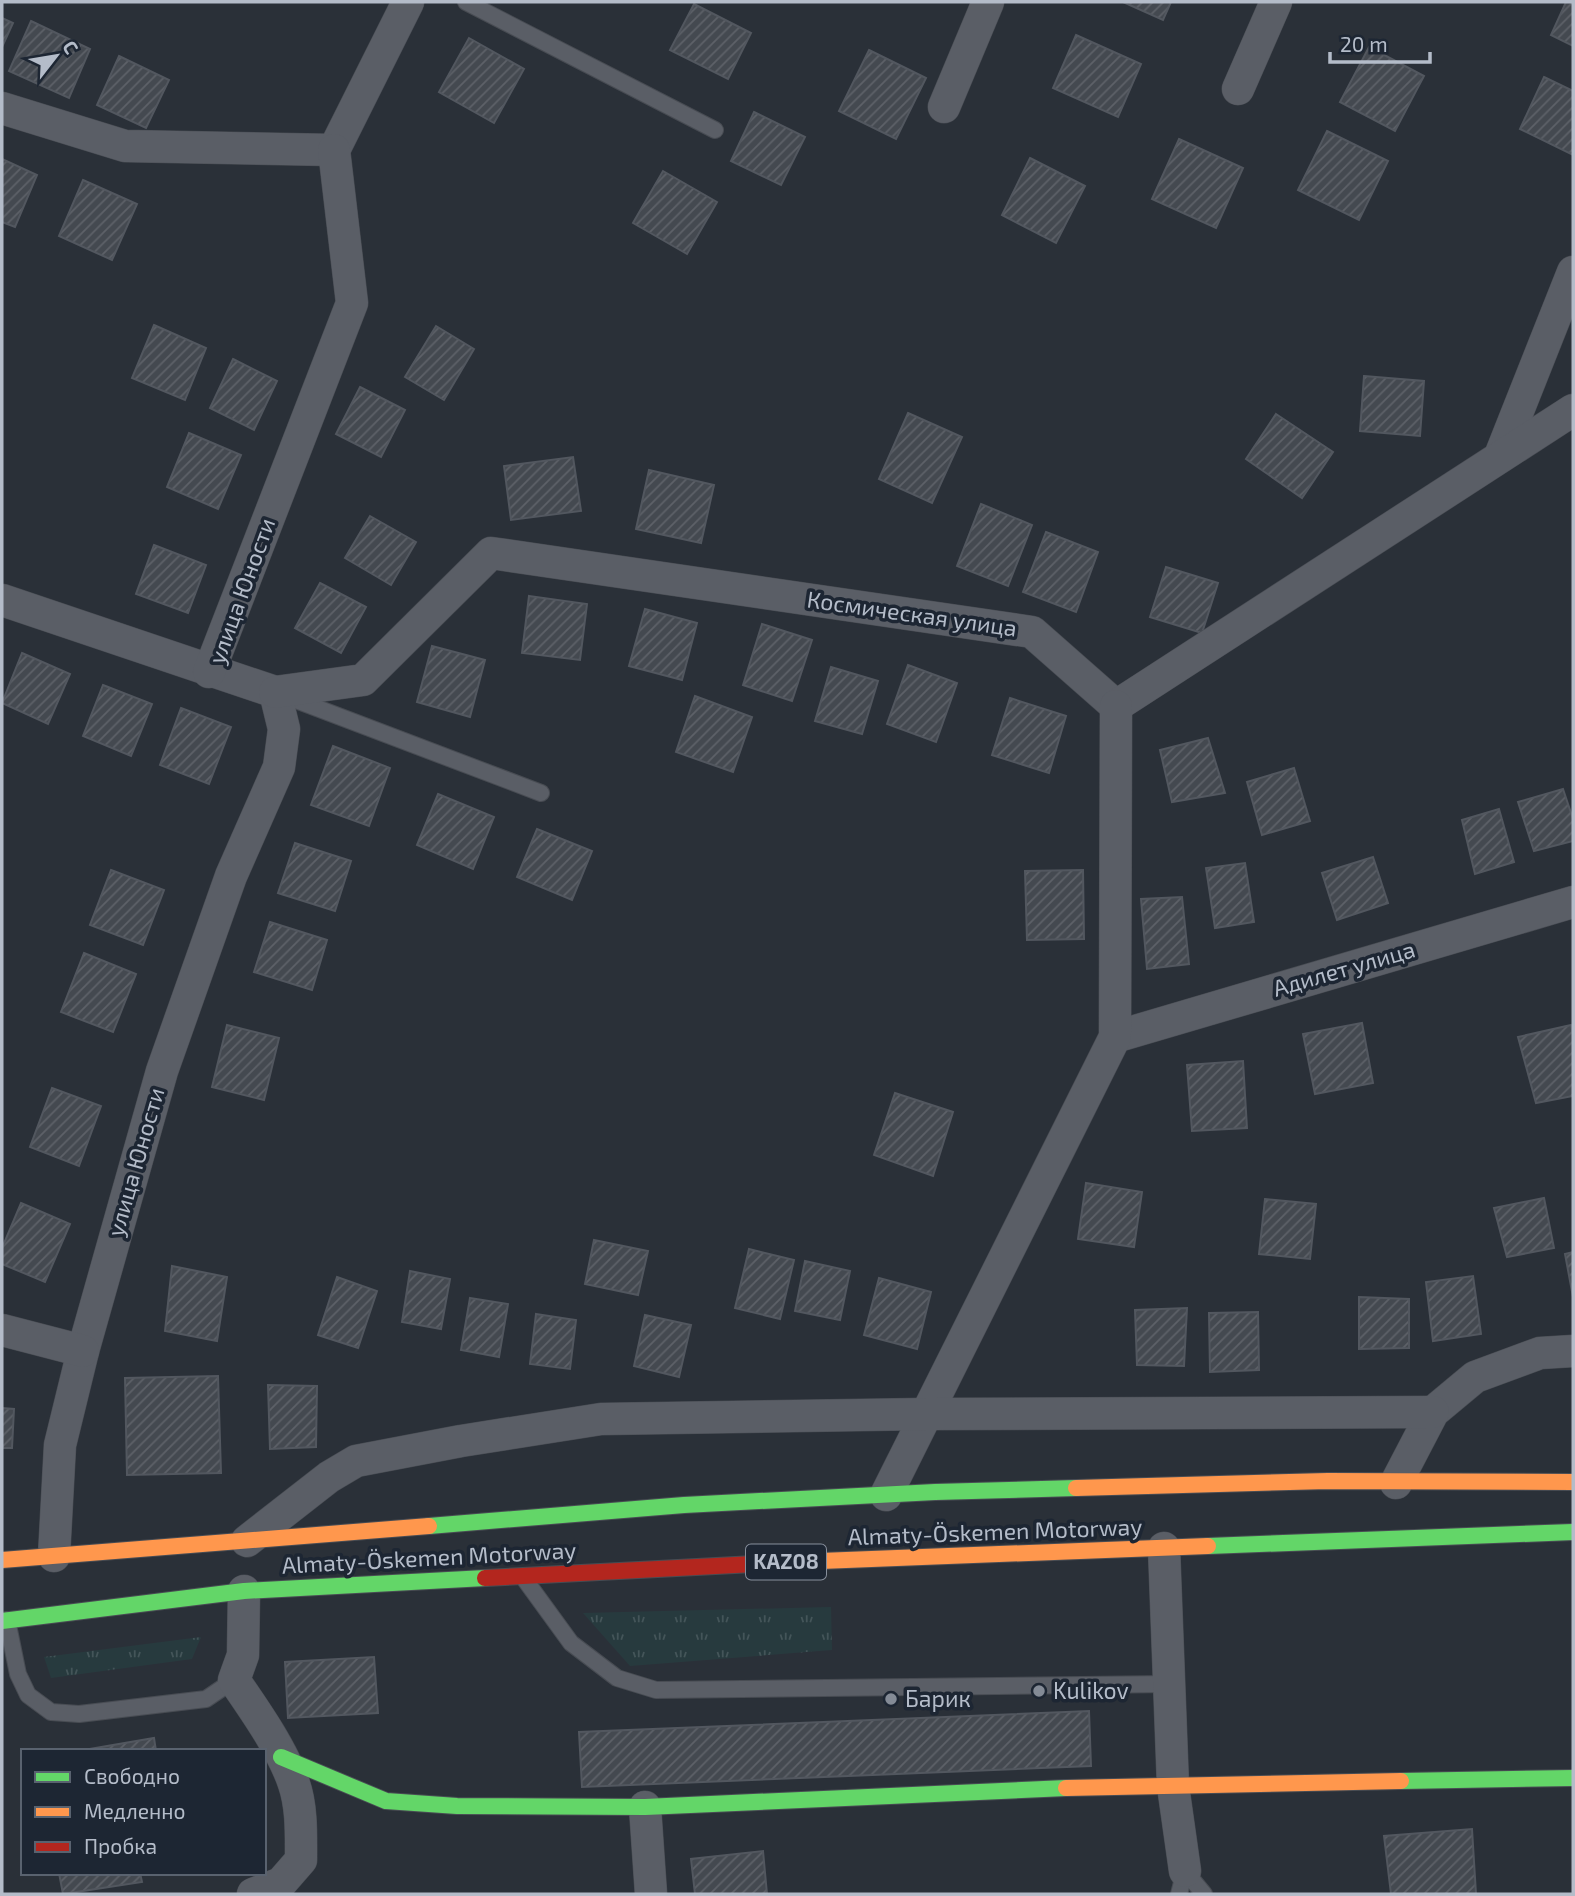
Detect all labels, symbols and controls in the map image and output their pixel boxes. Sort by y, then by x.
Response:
north arrow [21,21,91,91]
scale bar [1330,21,1430,65]
text: 20 m [1340,31,1388,56]
text: С [58,36,84,58]
street label: улица Юности [202,514,281,668]
street label: Космическая улица [805,584,1019,643]
street label: Адилет улица [1269,934,1418,1003]
street label: улица Юности [100,1084,171,1240]
street label: Almaty-Öskemen Motorway [847,1512,1143,1550]
street label: Almaty-Öskemen Motorway [281,1535,577,1579]
road number: KAZ08 [746,1544,826,1580]
place label: Kulikov [1053,1676,1129,1704]
marker: Kulikov [1031,1683,1047,1699]
place label: Барик [905,1684,971,1712]
marker: Барик [883,1691,899,1707]
legend [21,1749,266,1875]
text: Свободно [84,1763,180,1788]
text: Медленно [84,1798,186,1823]
text: Пробка [84,1833,157,1858]

